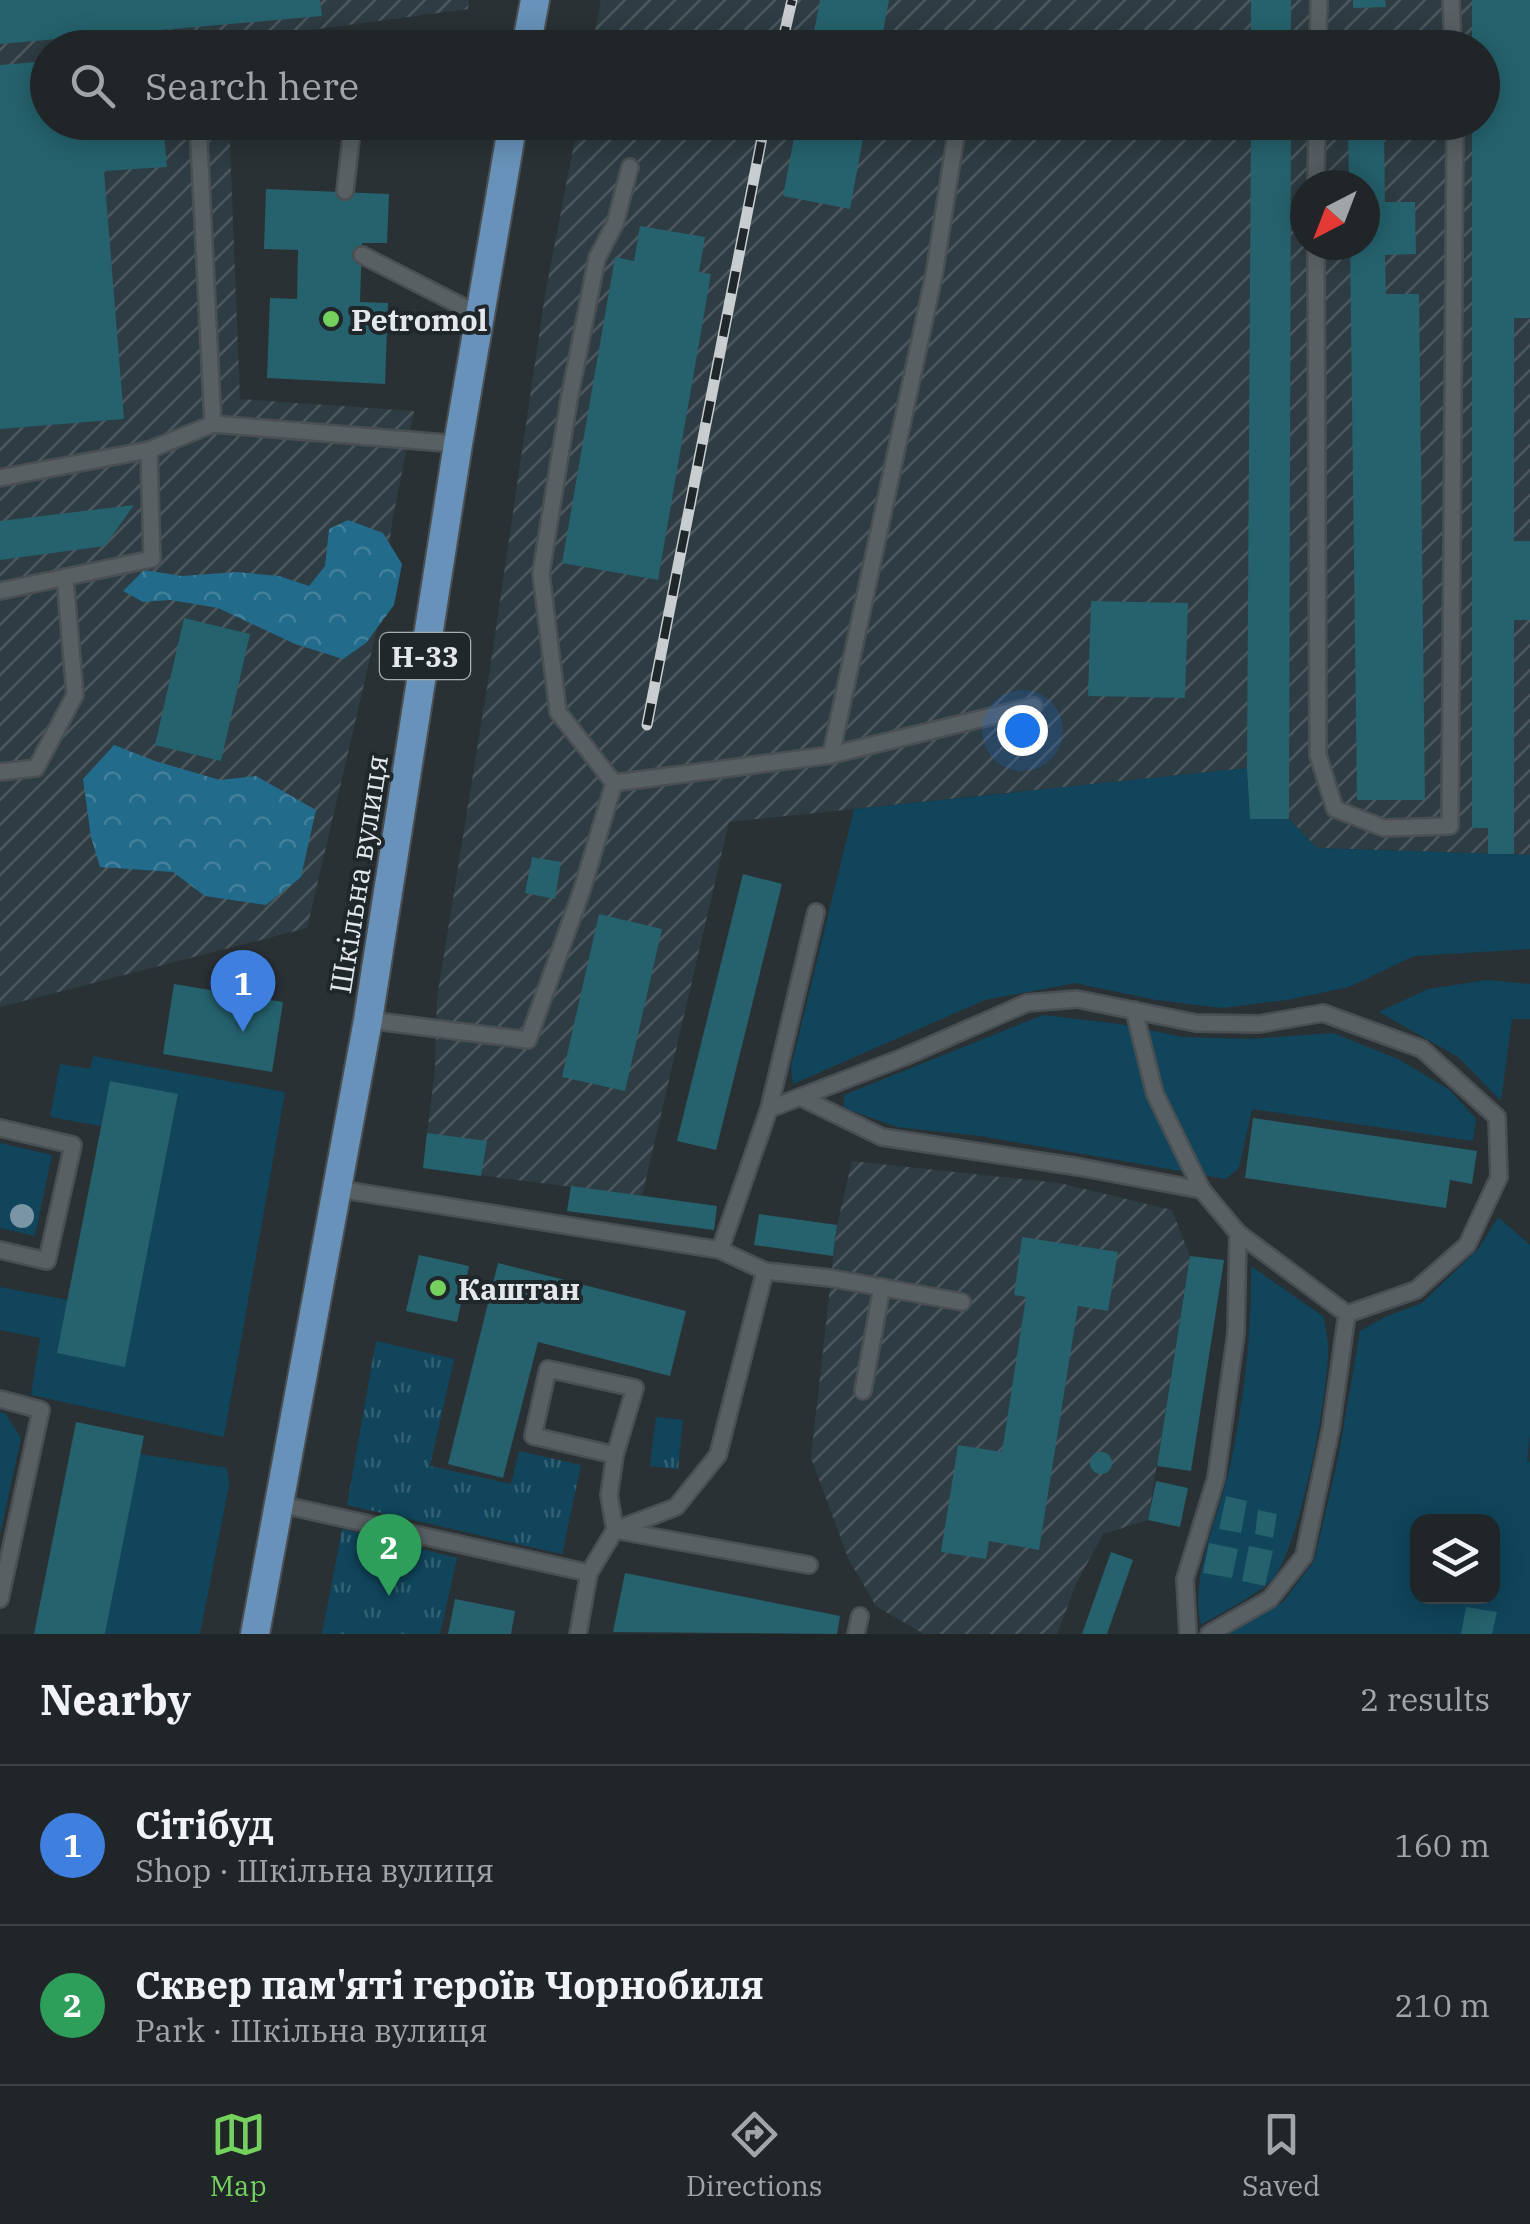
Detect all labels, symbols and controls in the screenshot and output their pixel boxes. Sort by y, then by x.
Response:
search box [30,30,1500,140]
icon: search [65,58,120,113]
text: Search here [145,61,359,110]
north arrow [1290,170,1380,260]
place label: Petromol [351,300,487,339]
marker: Petromol [320,308,342,330]
road number: Н-33 [380,633,470,679]
your location [997,705,1048,756]
street label: Шкільна вулиця [320,752,396,996]
pin: 1 [210,950,276,1032]
place label: Каштан [458,1269,580,1308]
marker: Каштан [427,1277,449,1299]
pin: 2 [356,1514,422,1596]
map controls [1410,1514,1500,1604]
button: layers [1410,1514,1500,1604]
text: Nearby [40,1672,191,1727]
text: 2 results [1360,1678,1490,1720]
text: Сітібуд [135,1800,274,1849]
text: 1 [63,1824,82,1866]
text: 160 m [1394,1824,1490,1866]
text: Shop · Шкільна вулиця [135,1849,494,1891]
text: Сквер пам'яті героїв Чорнобиля [135,1960,764,2009]
text: 2 [63,1984,82,2026]
text: 210 m [1394,1984,1490,2026]
text: Park · Шкільна вулиця [135,2009,488,2051]
tab: Map [210,2107,267,2204]
tab: Directions [686,2107,823,2204]
tab: Saved [1242,2107,1320,2204]

